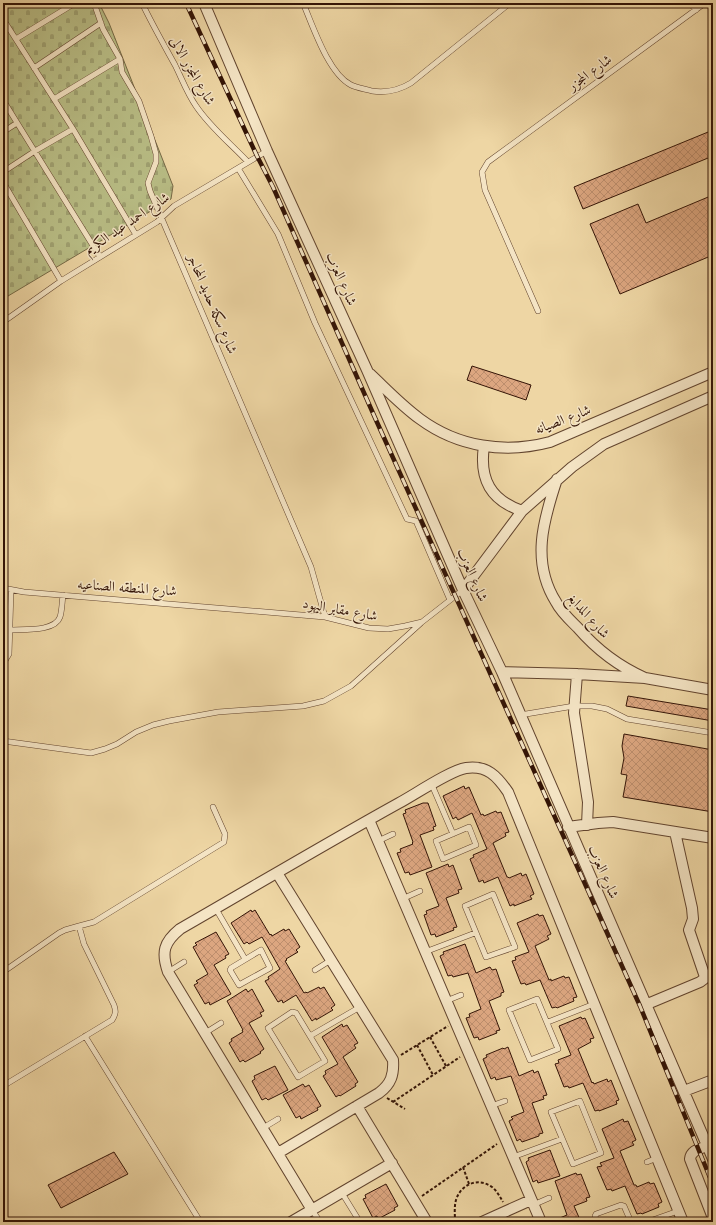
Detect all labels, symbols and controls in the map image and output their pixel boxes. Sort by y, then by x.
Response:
street label: شارع المجزر الالى [163,34,217,110]
street label: شارع المجزر [564,52,617,98]
street label: شارع احمد عبد الكريم [81,190,175,262]
street label: شارع سكة حديد المحاجر [180,250,240,357]
street label: شارع العزب [319,250,359,309]
street label: شارع الصيانه [533,403,594,441]
street label: شارع العزب [450,546,490,605]
street label: شارع المنطقه الصناعيه [77,578,177,602]
street label: شارع المدابغ [560,591,612,645]
street label: شارع مقابر اليهود [301,597,379,627]
street label: شارع العزب [581,843,621,902]

